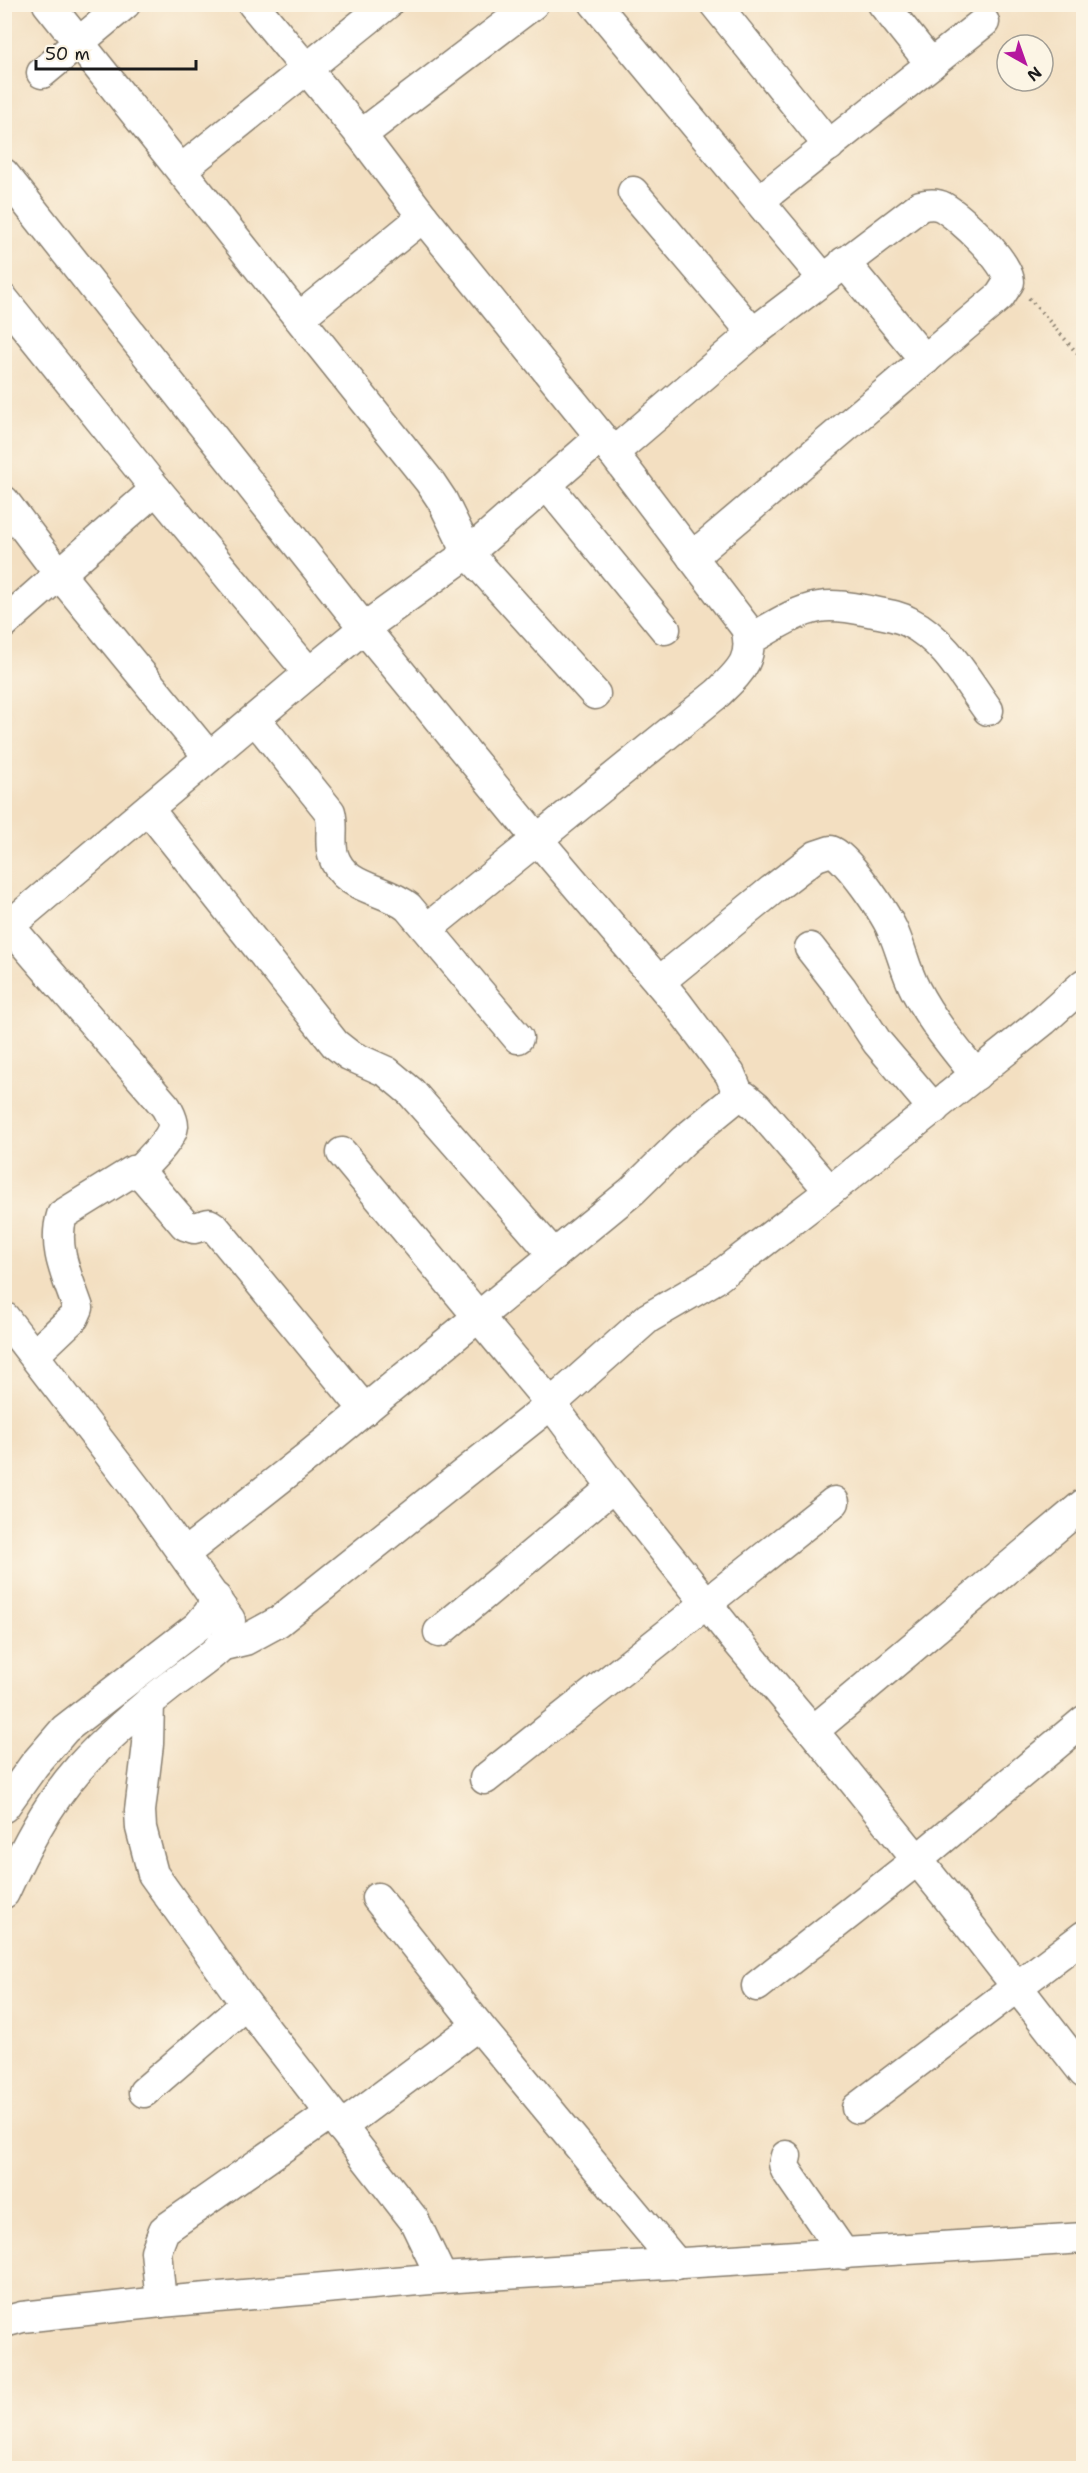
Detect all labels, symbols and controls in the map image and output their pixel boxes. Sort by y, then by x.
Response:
scale bar [36,33,196,71]
north arrow [995,33,1055,93]
text: 50 m [45,42,90,66]
text: N [1023,62,1046,86]

